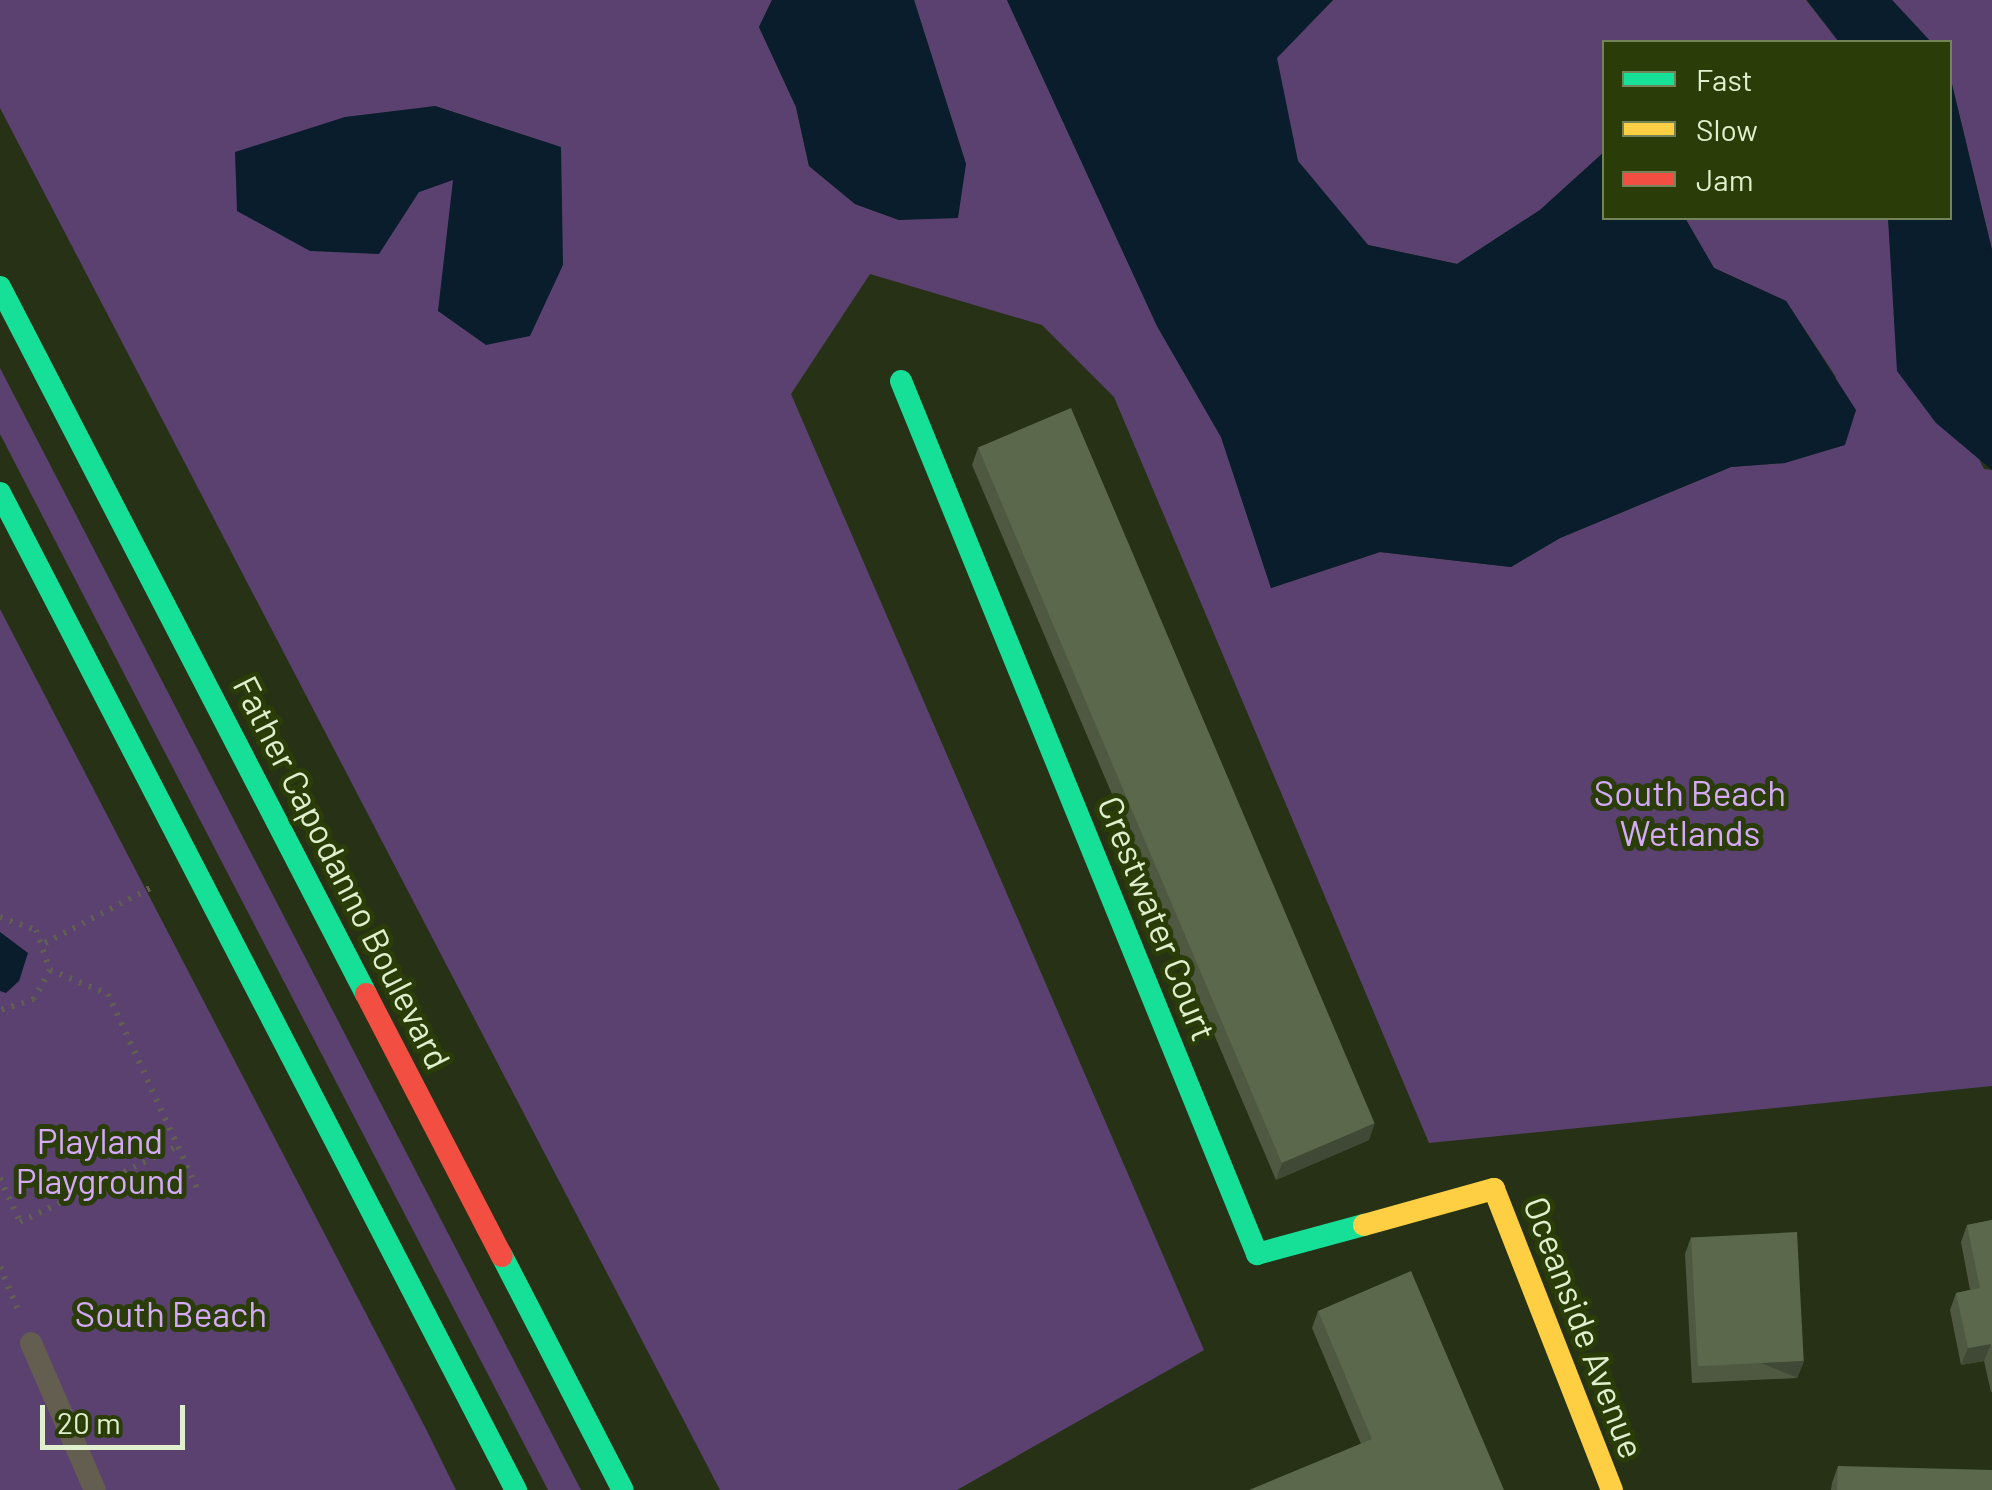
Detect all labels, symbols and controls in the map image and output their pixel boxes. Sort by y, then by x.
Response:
legend [1602,40,1952,220]
text: Fast [1696,61,1753,97]
text: Slow [1696,111,1758,147]
text: Jam [1696,161,1753,197]
street label: Father Capodanno Boulevard [225,668,461,1076]
park label: South Beach Wetlands [1594,771,1786,853]
street label: Crestwater Court [1090,790,1226,1046]
park label: Playland Playground [16,1119,184,1201]
street label: Oceanside Avenue [1516,1190,1654,1464]
park label: South Beach [75,1292,267,1334]
scale bar [45,1385,190,1447]
text: 20 m [57,1404,121,1440]

